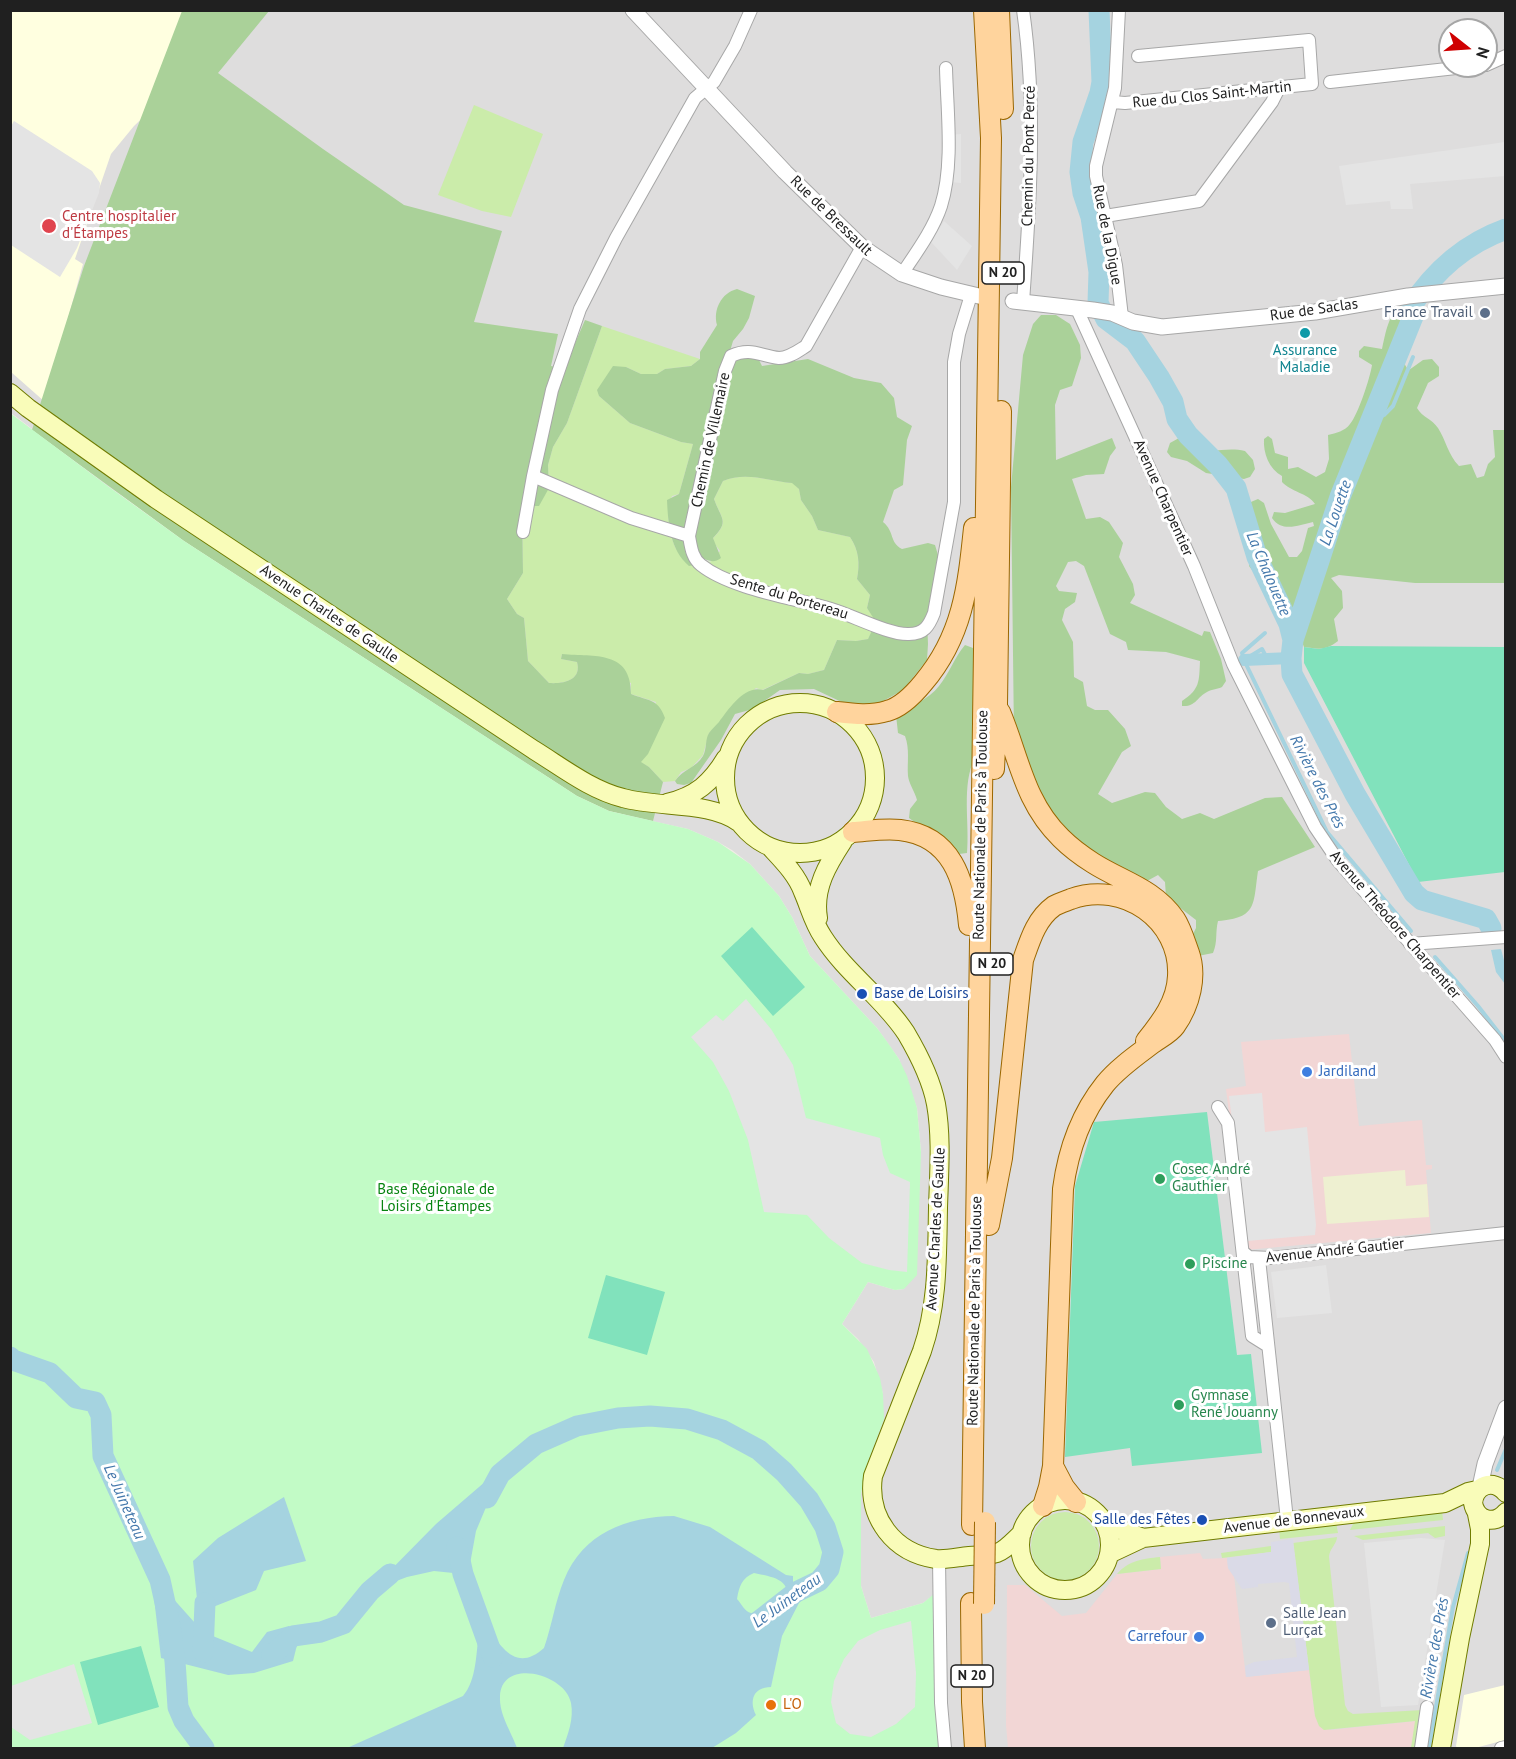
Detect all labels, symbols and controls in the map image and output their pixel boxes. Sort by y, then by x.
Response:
north arrow [1438,18,1498,78]
text: N [1472,45,1494,61]
street label: Rue du Clos Saint-Martin [1132,78,1292,112]
street label: Chemin du Pont Percé [1019,85,1039,227]
street label: Rue de Bressault [786,172,876,260]
street label: Rue de la Digue [1088,183,1126,287]
place label: Centre hospitalier d'Étampes [62,208,176,243]
marker: Centre hospitalier d'Étampes [40,217,58,235]
road number: N 20 [982,262,1024,284]
street label: Rue de Saclas [1269,295,1359,325]
place label: France Travail [1384,304,1473,322]
marker: France Travail [1478,306,1492,320]
marker: Assurance Maladie [1298,326,1312,340]
place label: Assurance Maladie [1273,342,1337,377]
street label: Chemin de Villemaire [688,371,734,509]
street label: Avenue Charpentier [1129,437,1197,559]
water label: La Louette [1316,478,1356,548]
water label: La Chalouette [1242,529,1294,619]
street label: Avenue Charles de Gaulle [256,561,402,667]
street label: Sente du Portereau [728,570,850,624]
street label: Route Nationale de Paris à Toulouse [970,710,992,940]
water label: Rivière des Prés [1285,732,1349,832]
street label: Avenue Théodore Charpentier [1326,847,1464,1003]
road number: N 20 [971,953,1013,975]
place label: Base de Loisirs [874,985,969,1003]
marker: Base de Loisirs [855,987,869,1001]
place label: Jardiland [1319,1063,1376,1081]
marker: Jardiland [1300,1065,1314,1079]
street label: Avenue Charles de Gaulle [923,1147,949,1311]
place label: Cosec André Gauthier [1172,1161,1250,1196]
marker: Cosec André Gauthier [1153,1172,1167,1186]
park label: Base Régionale de Loisirs d'Étampes [377,1181,495,1216]
street label: Route Nationale de Paris à Toulouse [964,1196,986,1426]
street label: Avenue André Gautier [1265,1235,1405,1267]
place label: Piscine [1202,1255,1247,1273]
marker: Piscine [1183,1257,1197,1271]
place label: Gymnase René Jouanny [1191,1387,1278,1422]
marker: Gymnase René Jouanny [1172,1398,1186,1412]
water label: Le Juineteau [99,1462,149,1542]
street label: Avenue de Bonnevaux [1223,1502,1365,1538]
place label: Salle des Fêtes [1094,1511,1190,1529]
marker: Salle des Fêtes [1195,1513,1209,1527]
water label: Le Juineteau [749,1570,825,1632]
water label: Rivière des Prés [1417,1596,1453,1700]
place label: Salle Jean Lurçat [1283,1605,1346,1640]
marker: Salle Jean Lurçat [1264,1616,1278,1630]
place label: Carrefour [1128,1628,1187,1646]
marker: Carrefour [1192,1630,1206,1644]
road number: N 20 [951,1665,993,1687]
place label: L'O [783,1696,802,1714]
marker: L'O [764,1698,778,1712]

